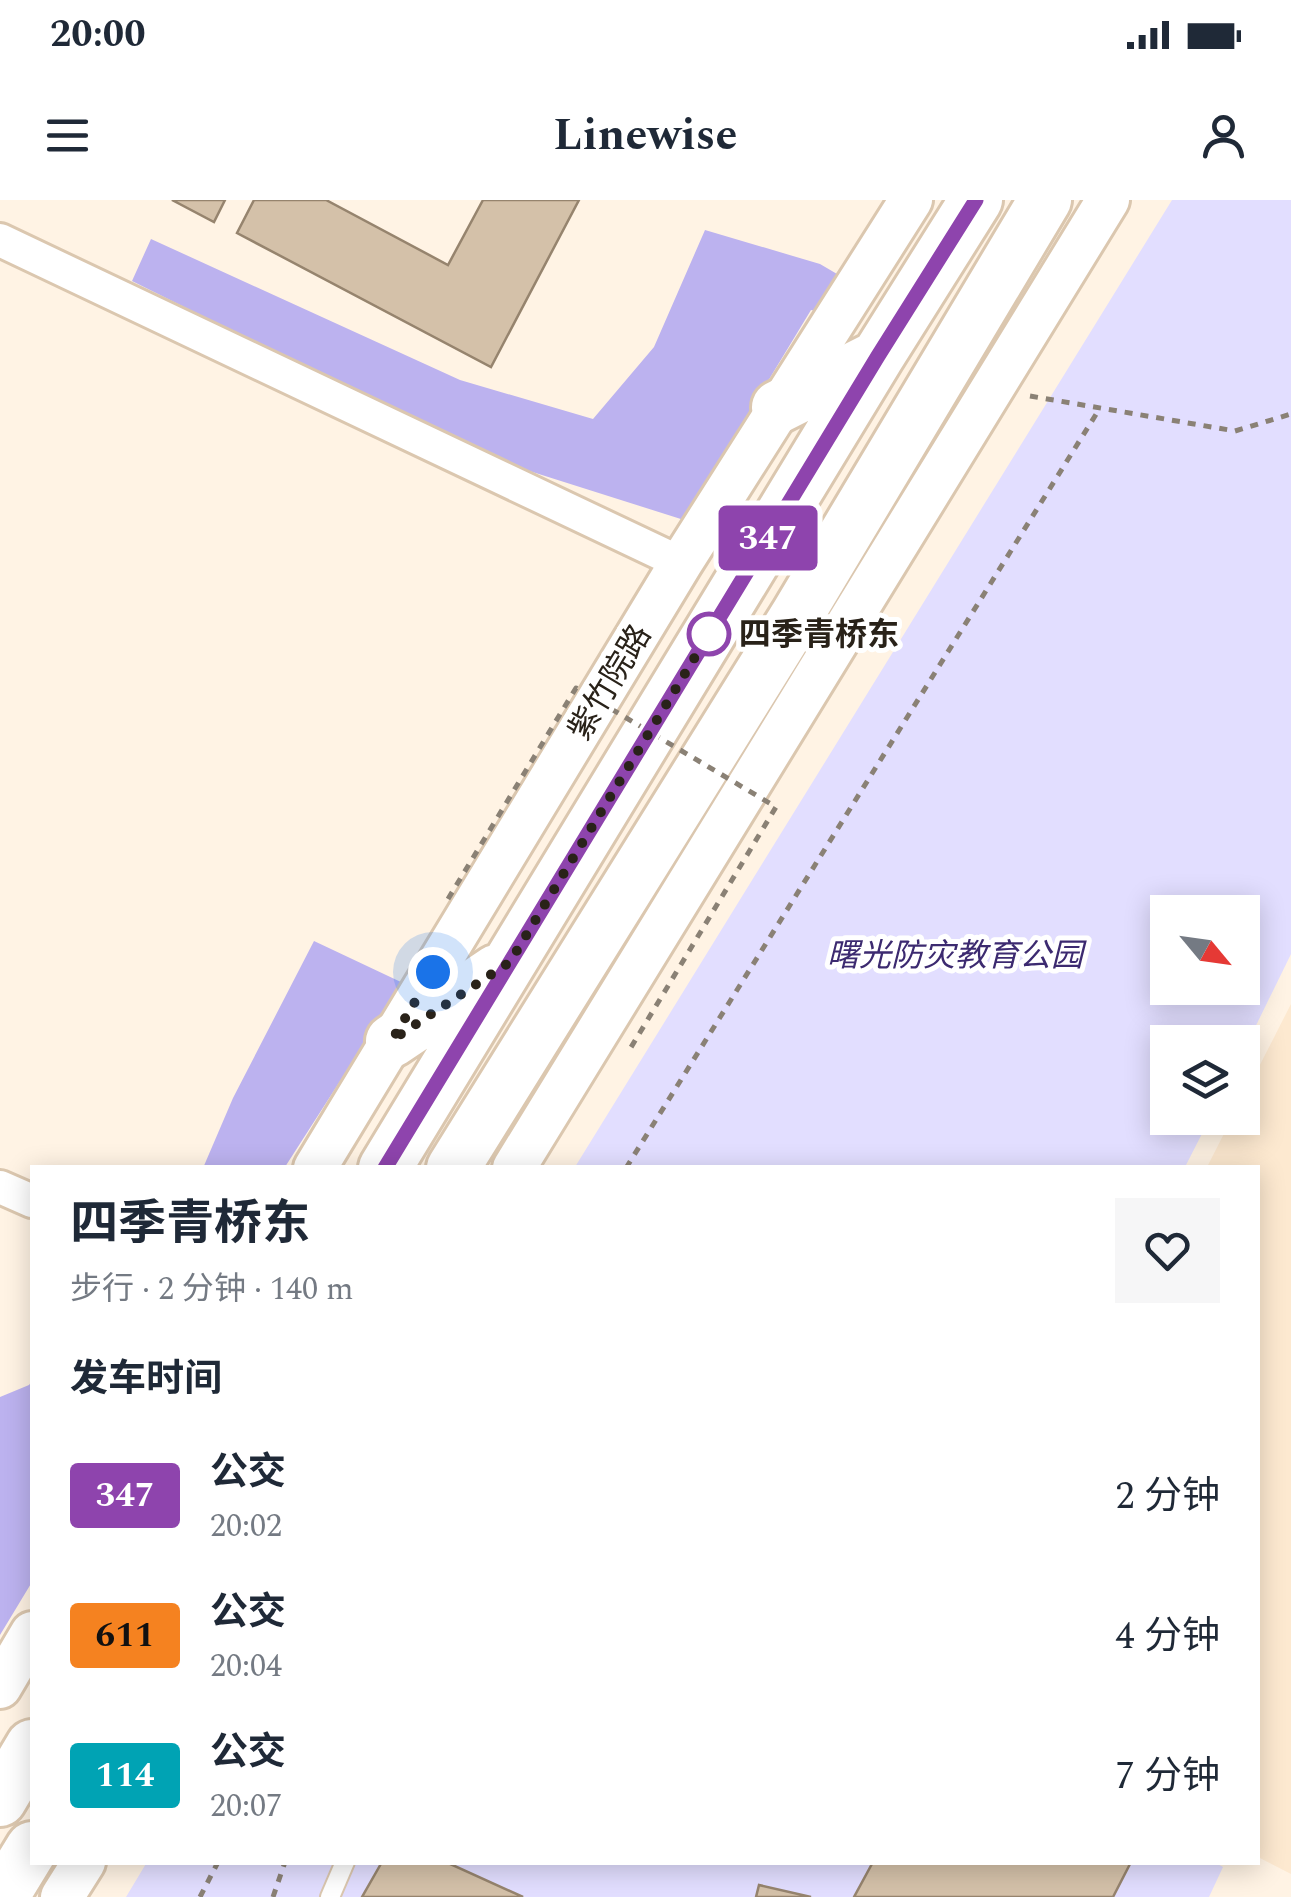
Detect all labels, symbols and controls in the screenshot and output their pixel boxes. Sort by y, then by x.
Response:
text: 20:00 [50,6,145,64]
text: Linewise [553,101,738,170]
icon: menu [40,108,95,163]
icon: person [1196,108,1251,163]
line badge: 347 [710,506,826,570]
text: 347 [739,512,797,565]
place label: 四季青桥东 [739,611,899,660]
marker: 四季青桥东 [688,613,730,655]
street label: 紫竹院路 [556,615,664,750]
north arrow [1150,895,1260,1005]
map controls [1150,895,1260,1135]
park label: 曙光防灾教育公园 [827,932,1087,981]
your location [408,947,458,997]
button: layers [1150,1025,1260,1135]
text: 四季青桥东 [70,1188,310,1261]
button: heart [1115,1198,1220,1303]
text: 步行 · 2 分钟 · 140 m [70,1265,354,1314]
text: 发车时间 [70,1351,222,1409]
text: 公交 [210,1444,286,1502]
text: 2 分钟 [1115,1468,1220,1526]
text: 347 [96,1469,154,1522]
text: 20:02 [210,1502,282,1551]
text: 公交 [210,1584,286,1642]
text: 4 分钟 [1115,1608,1220,1666]
text: 611 [96,1609,154,1662]
text: 20:04 [210,1642,282,1691]
text: 公交 [210,1724,286,1782]
text: 7 分钟 [1115,1748,1220,1806]
text: 114 [96,1749,154,1802]
text: 20:07 [210,1782,282,1831]

